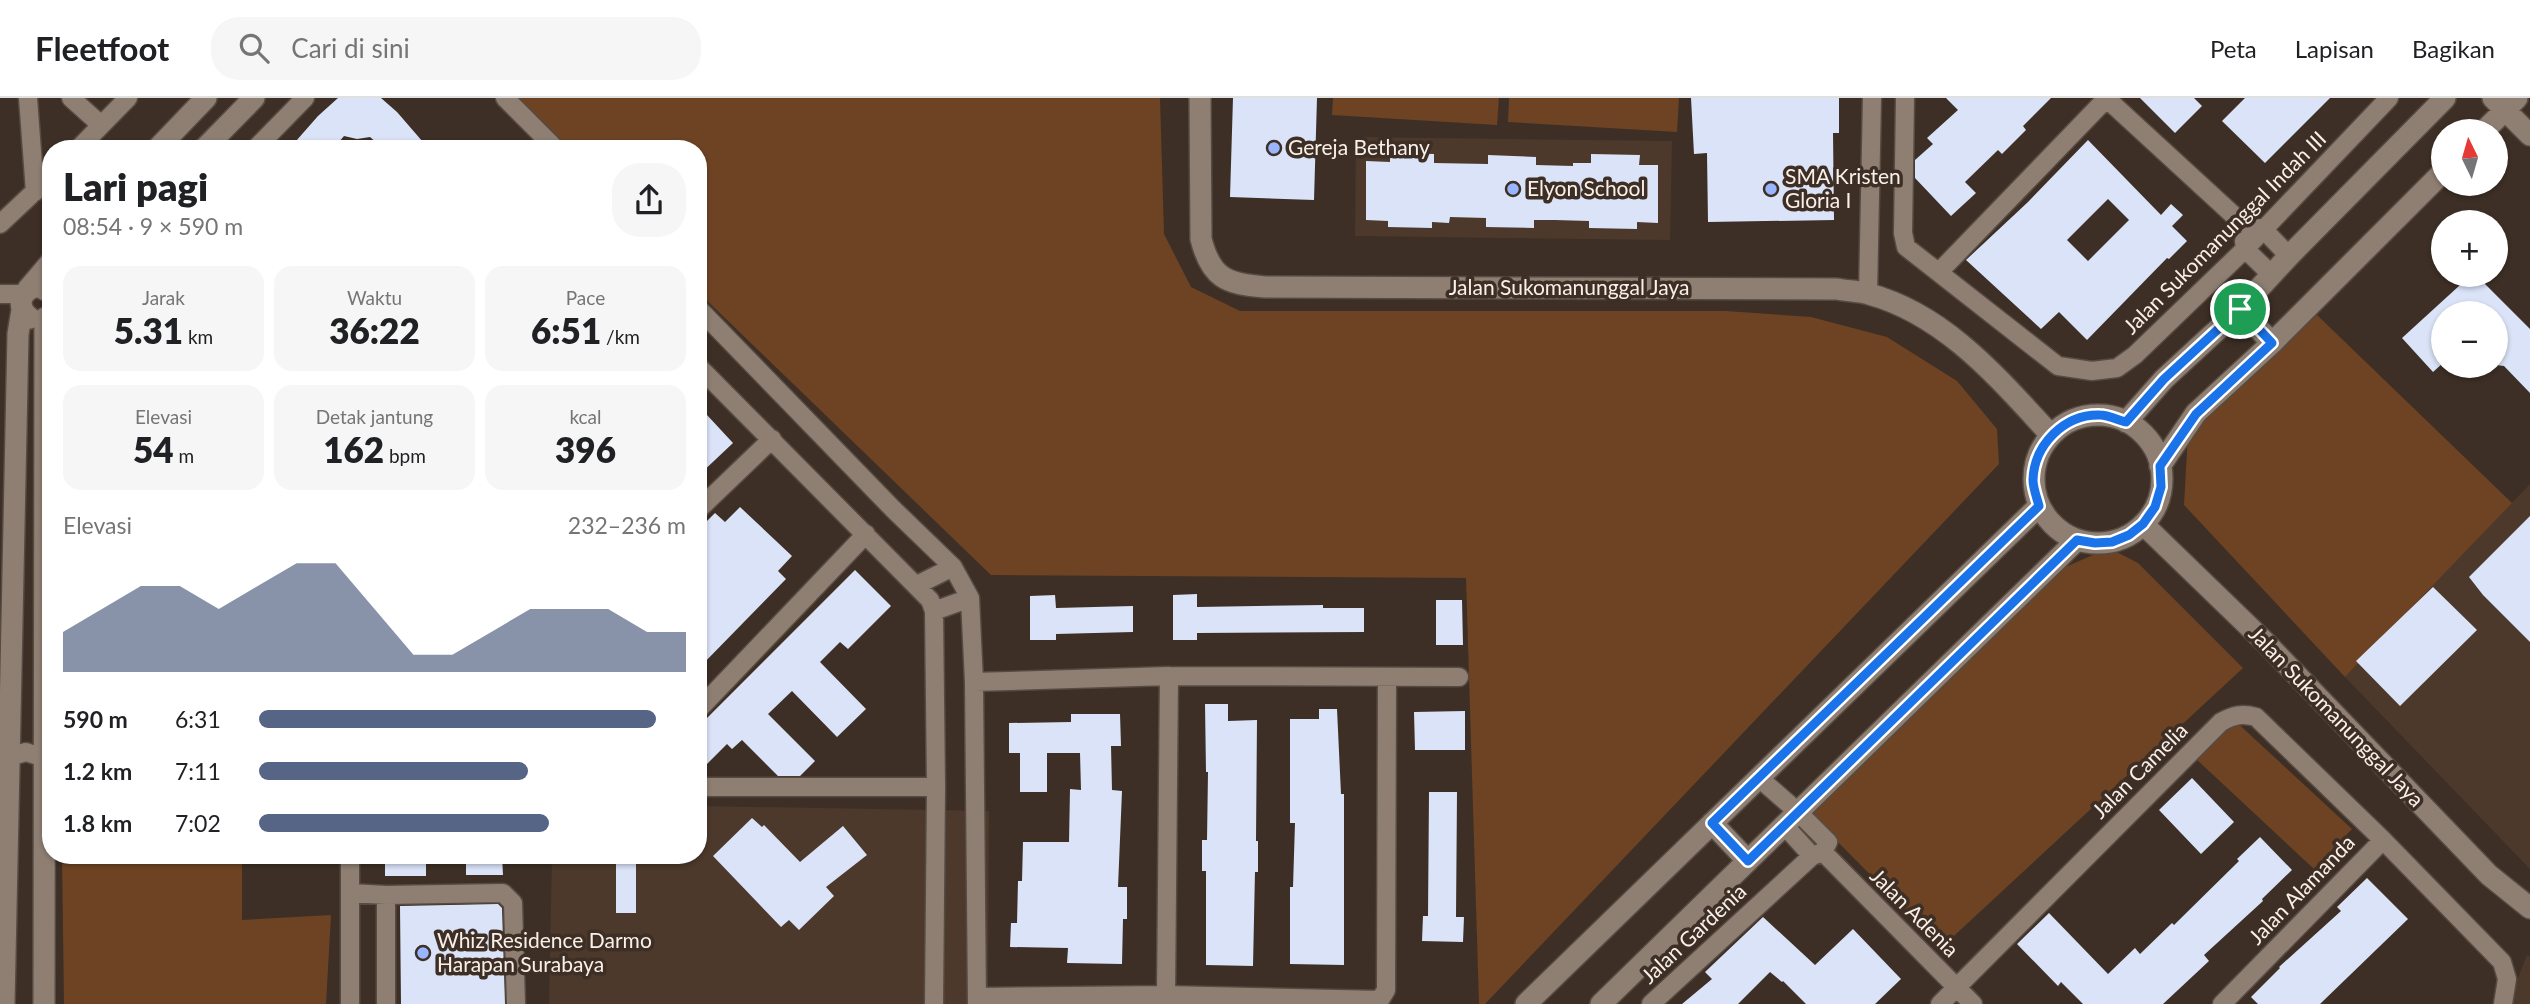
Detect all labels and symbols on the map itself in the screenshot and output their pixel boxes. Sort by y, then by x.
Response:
north arrow [2431,119,2508,196]
street label: Jalan Sukomanunggal Indah III [2118,126,2330,338]
place label: Gereja Bethany [1288,134,1430,159]
marker: Gereja Bethany [1266,140,1282,156]
place label: SMA Kristen Gloria I [1785,163,1901,212]
place label: Elyon School [1527,175,1645,200]
marker: Elyon School [1505,181,1521,197]
marker: SMA Kristen Gloria I [1763,181,1779,197]
street label: Jalan Sukomanunggal Jaya [1449,274,1689,299]
pin [2210,279,2270,339]
street label: Jalan Sukomanunggal Jaya [2244,621,2430,811]
street label: Jalan Camelia [2086,717,2192,823]
street label: Jalan Alamanda [2243,829,2359,949]
street label: Jalan Adenia [1866,863,1964,961]
street label: Jalan Gardenia [1635,878,1751,988]
place label: Whiz Residence Darmo Harapan Surabaya [437,927,652,976]
marker: Whiz Residence Darmo Harapan Surabaya [415,945,431,961]

